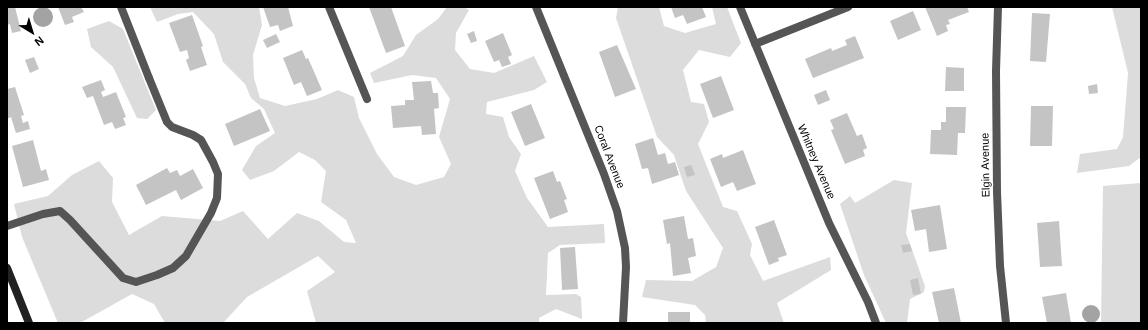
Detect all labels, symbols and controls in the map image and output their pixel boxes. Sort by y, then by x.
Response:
north arrow [12,12,52,52]
text: N [33,34,46,49]
street label: Whitney Avenue [794,123,838,201]
street label: Coral Avenue [591,124,627,190]
street label: Elgin Avenue [979,133,993,197]

